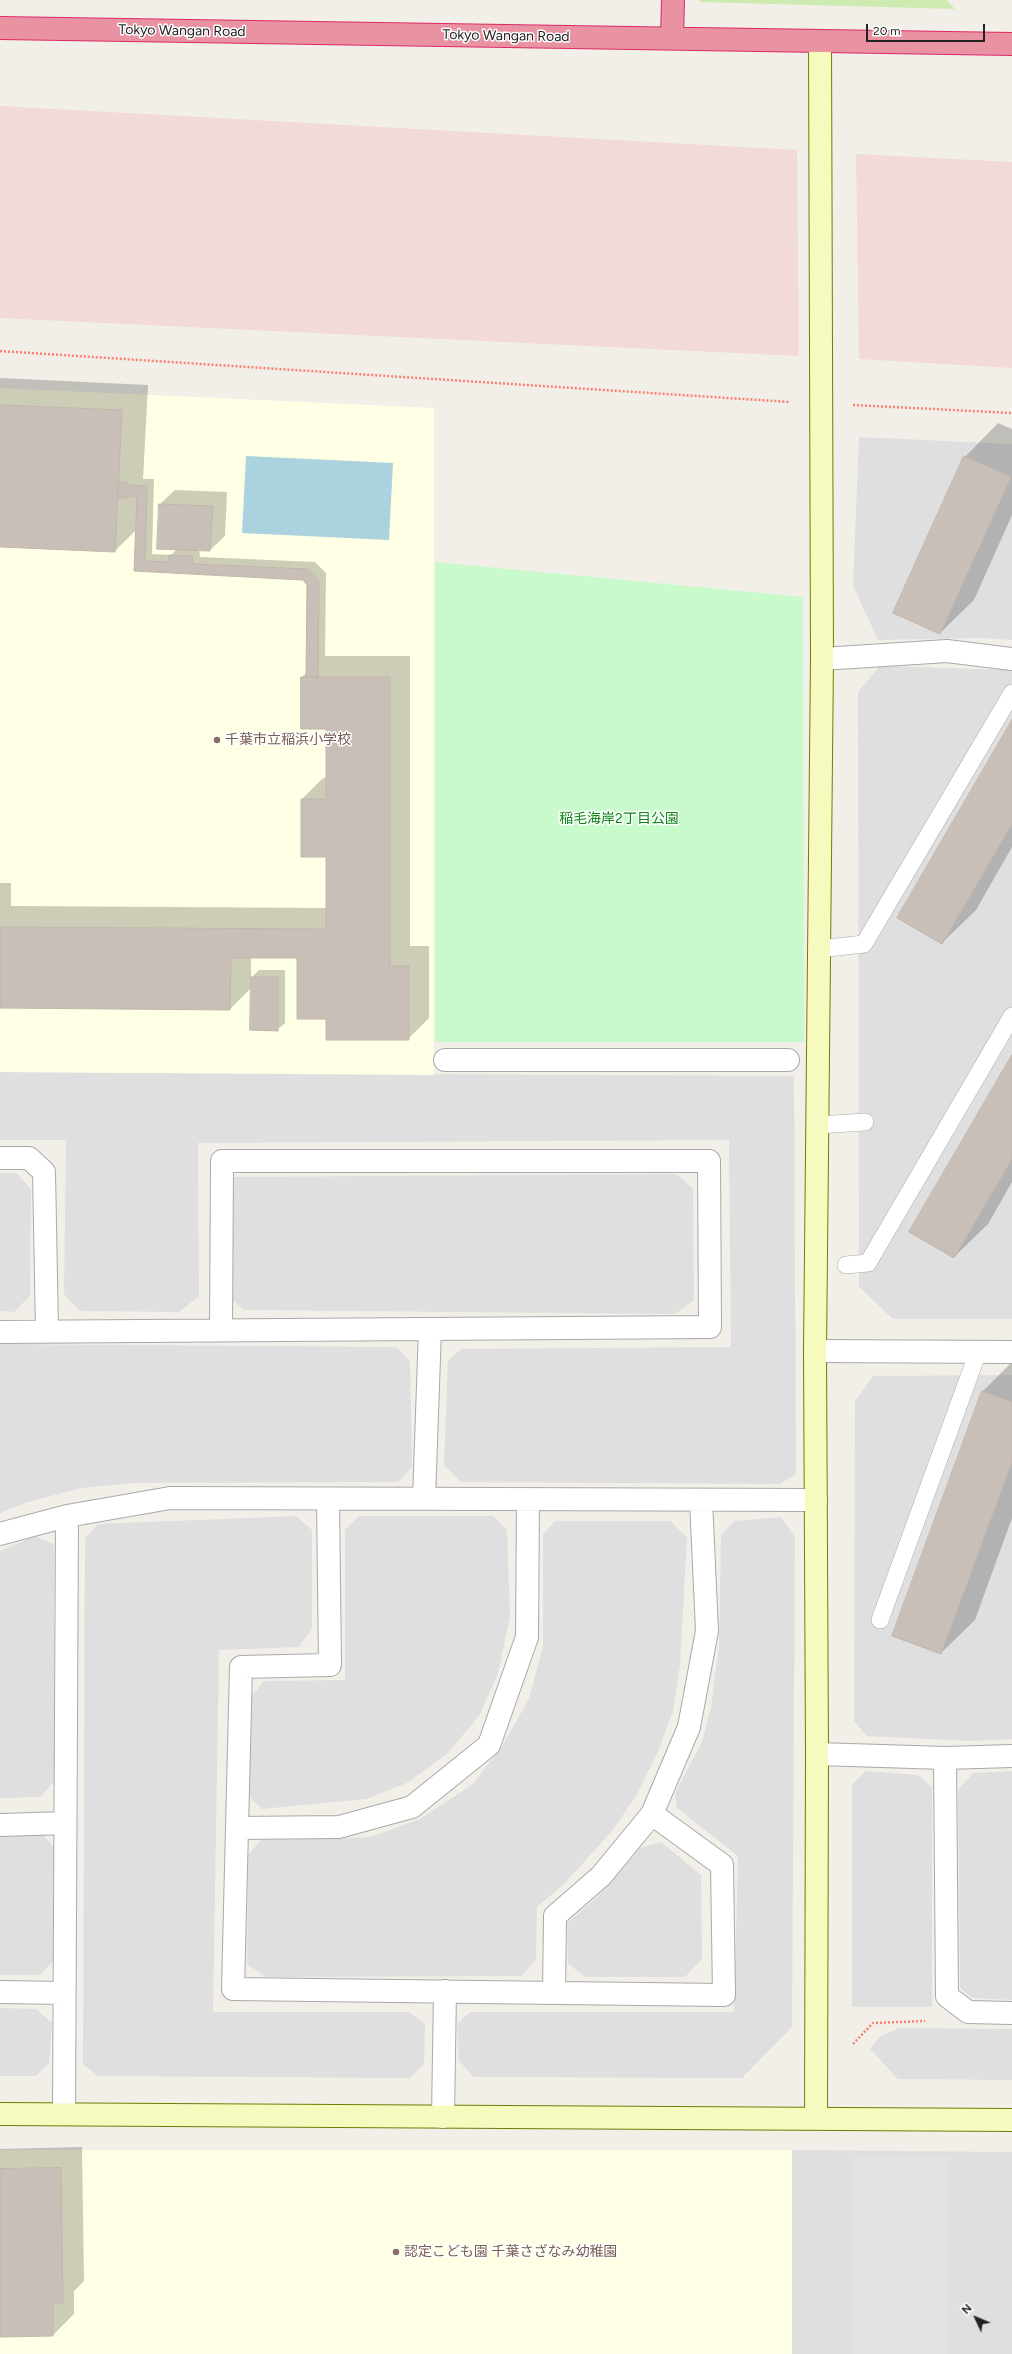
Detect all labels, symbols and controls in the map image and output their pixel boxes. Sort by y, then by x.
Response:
scale bar [868,16,987,42]
street label: Tokyo Wangan Road [118,21,246,41]
text: 20 m [873,24,901,38]
street label: Tokyo Wangan Road [442,26,570,46]
place label: 千葉市立稲浜小学校 [225,732,351,748]
marker: 千葉市立稲浜小学校 [212,735,222,745]
park label: 稲毛海岸2丁目公園 [559,811,679,827]
place label: 認定こども園 千葉さざなみ幼稚園 [404,2244,617,2260]
marker: 認定こども園 千葉さざなみ幼稚園 [391,2247,401,2257]
north arrow [956,2298,996,2338]
text: N [959,2302,975,2317]

